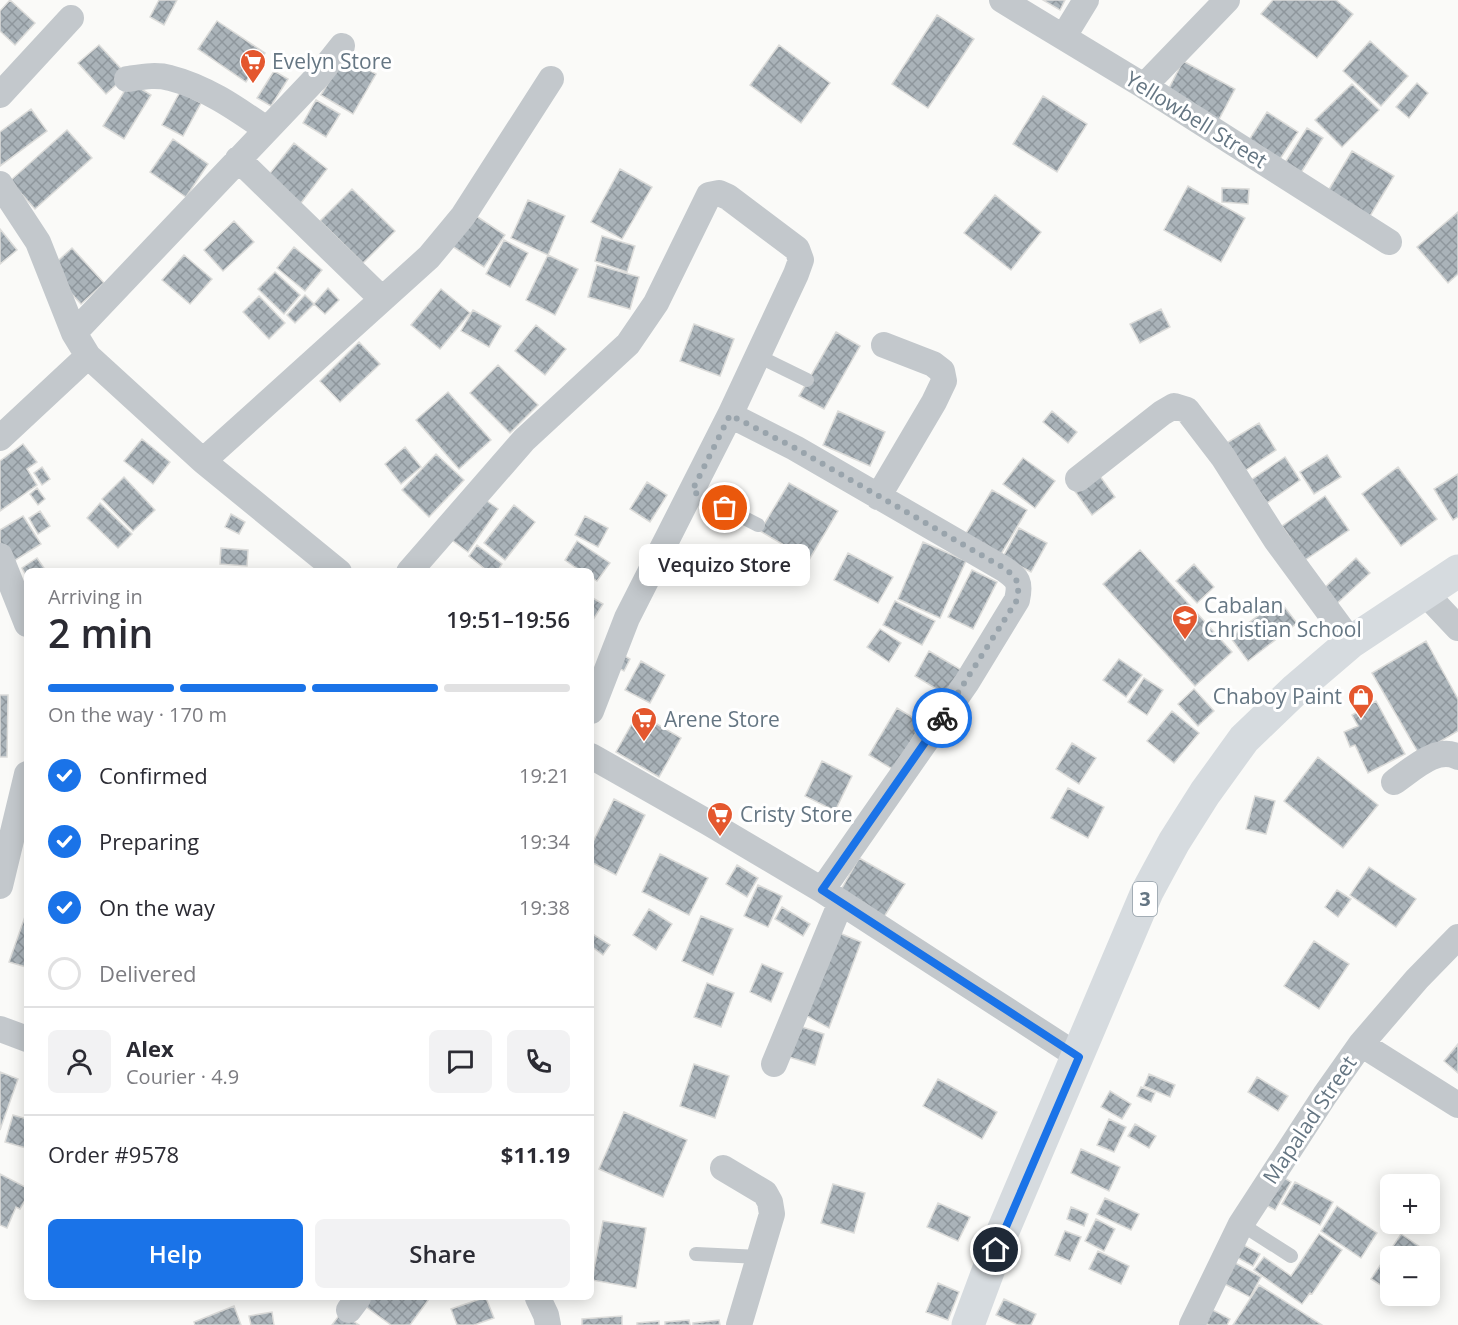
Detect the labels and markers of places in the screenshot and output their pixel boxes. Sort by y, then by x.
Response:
supermarket icon: Evelyn Store [238,47,268,85]
place label: Evelyn Store [272,47,392,75]
pin [699,482,750,533]
callout: Vequizo Store [640,544,810,586]
place label: Cabalan Christian School [1204,591,1362,643]
school or university icon: Cabalan Christian School [1170,603,1200,641]
place label: Chaboy Paint [1213,682,1342,710]
shop icon: Chaboy Paint [1346,682,1376,720]
supermarket icon: Arene Store [629,705,659,743]
place label: Arene Store [664,705,780,733]
supermarket icon: Cristy Store [705,800,735,838]
place label: Cristy Store [740,800,853,828]
pin [970,1224,1021,1275]

